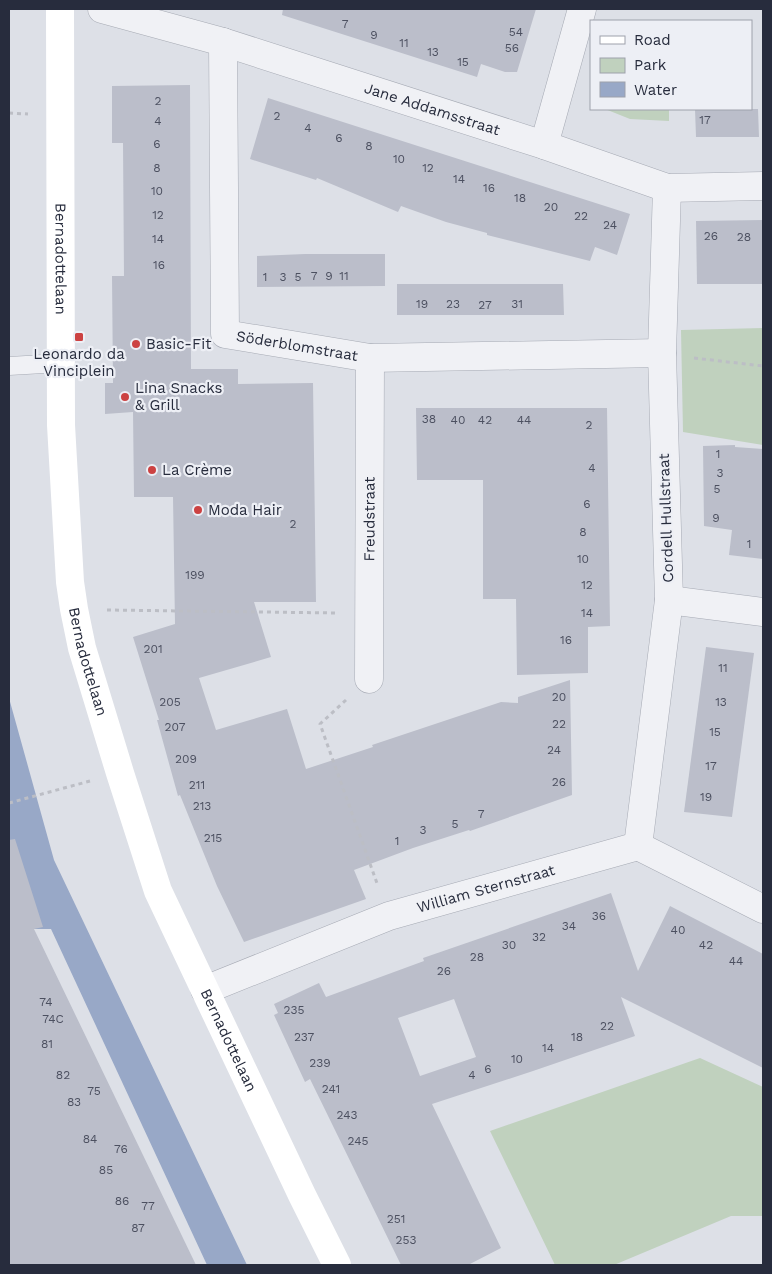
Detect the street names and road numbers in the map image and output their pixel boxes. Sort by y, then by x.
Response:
street label: Jane Addamsstraat [362,79,503,140]
street label: Bernadottelaan [51,203,70,315]
street label: Söderblomstraat [235,327,360,365]
street label: Cordell Hullstraat [655,452,677,583]
street label: Freudstraat [360,476,379,561]
street label: Bernadottelaan [65,606,111,718]
street label: William Sternstraat [415,861,558,917]
street label: Bernadottelaan [197,986,261,1095]

